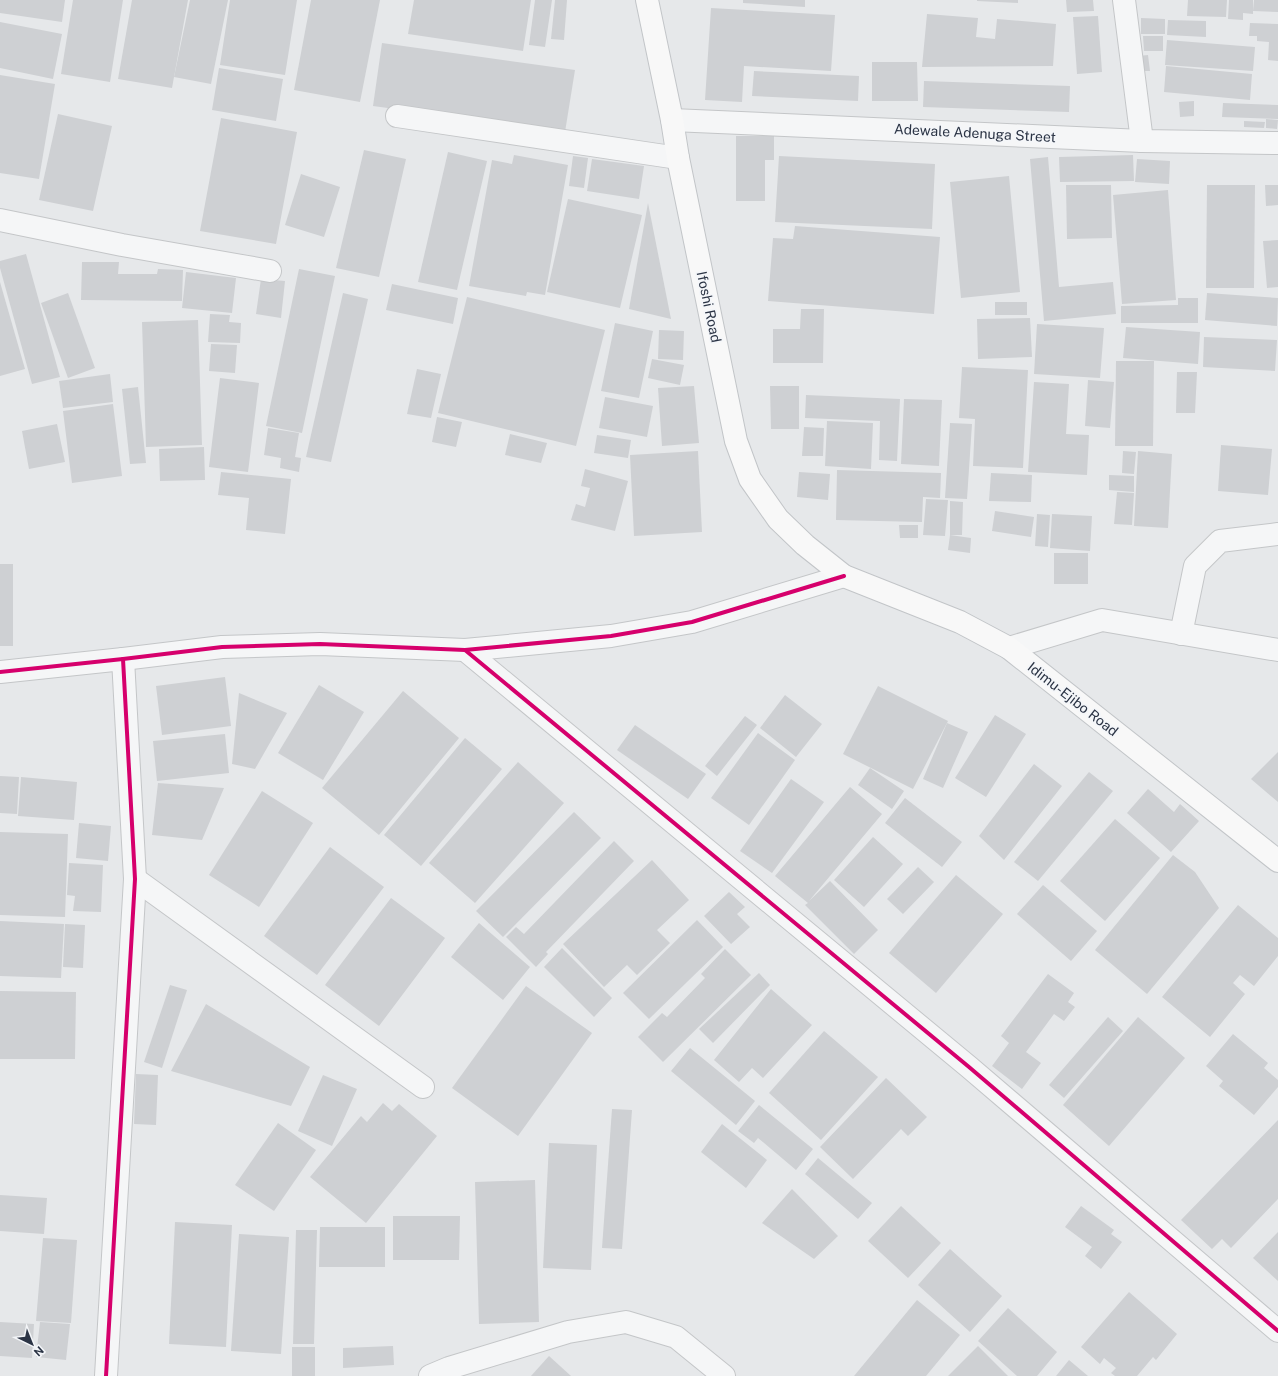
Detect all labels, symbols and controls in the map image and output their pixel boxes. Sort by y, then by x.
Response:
street label: Adewale Adenuga Street [894,121,1056,145]
street label: Ifoshi Road [694,270,724,344]
street label: Idimu-Ejibo Road [1025,659,1121,739]
north arrow [12,1324,52,1364]
text: N [32,1344,46,1359]

